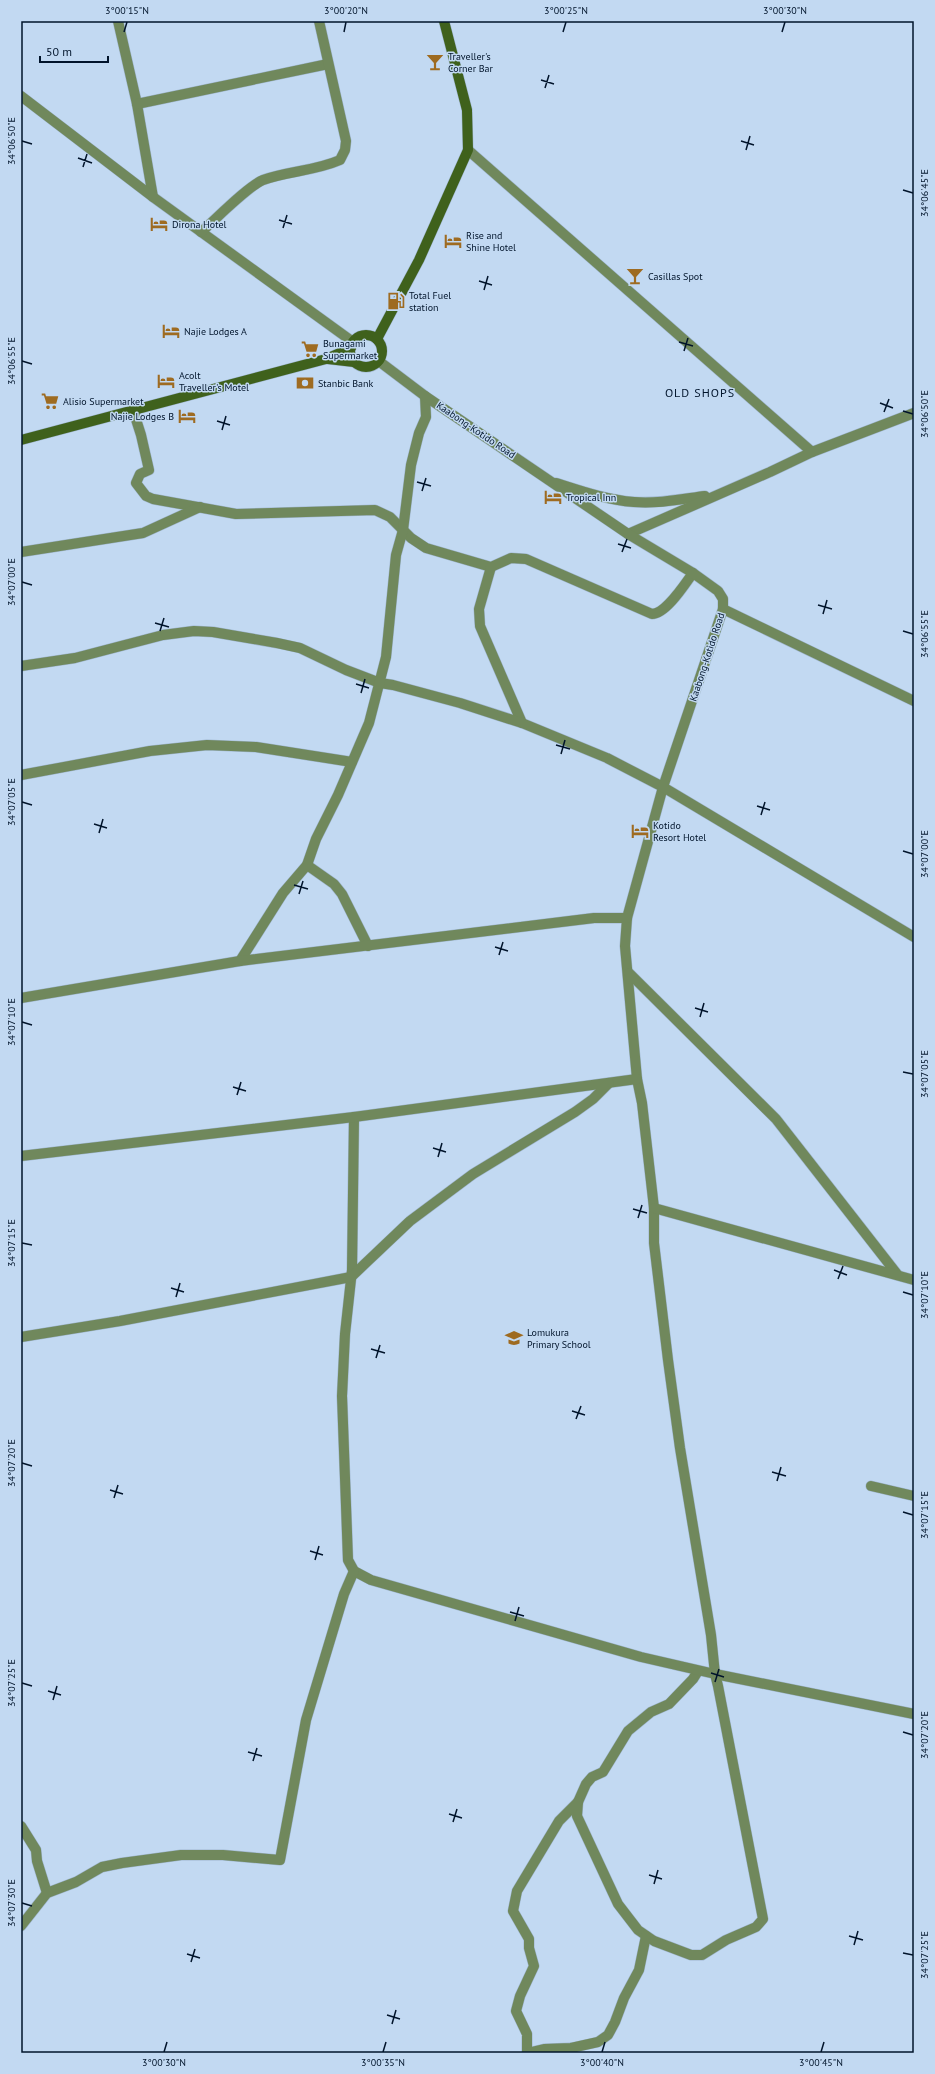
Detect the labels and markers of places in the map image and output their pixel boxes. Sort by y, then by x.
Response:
place label: Traveller's Corner Bar [448,50,494,75]
bar icon: Traveller's Corner Bar [425,52,445,72]
hotel icon: Dirona Hotel [149,214,169,234]
place label: Dirona Hotel [172,218,227,231]
place label: Rise and Shine Hotel [466,229,516,254]
hotel icon: Rise and Shine Hotel [443,231,463,251]
bar icon: Casillas Spot [625,266,645,286]
place label: Casillas Spot [648,270,703,283]
place label: Total Fuel station [409,289,451,314]
fuel station icon: Total Fuel station [386,291,406,311]
hotel icon: Najie Lodges A [161,321,181,341]
place label: Najie Lodges A [184,325,247,338]
place label: Bunagami Supermarket [323,337,378,362]
supermarket icon: Bunagami Supermarket [300,339,320,359]
place label: Acolt Traveller's Motel [179,369,249,394]
hotel icon: Acolt Traveller's Motel [156,371,176,391]
bank icon: Stanbic Bank [295,373,315,393]
place label: Stanbic Bank [318,377,373,390]
supermarket icon: Alisio Supermarket [40,391,60,411]
place label: Alisio Supermarket [63,395,144,408]
hotel icon: Najie Lodges B [177,406,197,426]
place label: Najie Lodges B [111,410,174,423]
hotel icon: Tropical Inn [543,487,563,507]
place label: Tropical Inn [566,491,616,504]
place label: Kotido Resort Hotel [653,819,706,844]
hotel icon: Kotido Resort Hotel [630,821,650,841]
place label: Lomukura Primary School [527,1326,591,1351]
school or university icon: Lomukura Primary School [504,1328,524,1348]

